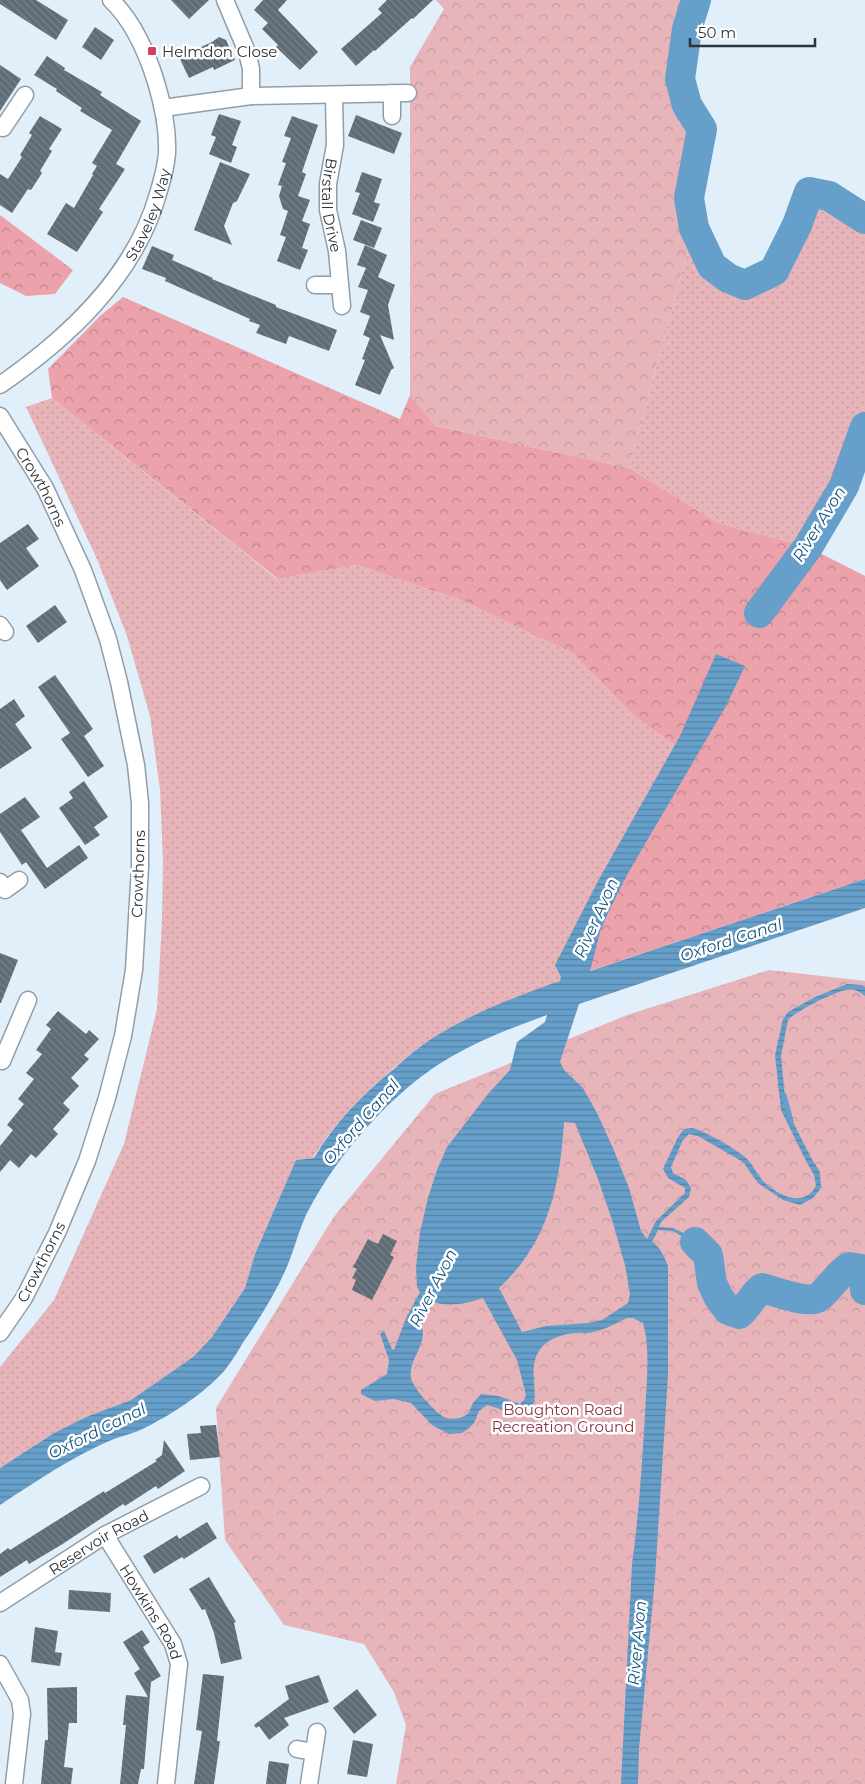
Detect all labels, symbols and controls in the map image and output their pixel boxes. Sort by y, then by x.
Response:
scale bar [690,15,815,47]
text: 50 m [698,23,736,42]
place label: Helmdon Close [162,42,277,61]
marker: Helmdon Close [146,45,158,57]
street label: Birstall Drive [318,157,346,254]
street label: Staveley Way [120,166,174,264]
street label: Crowthorns [12,443,71,529]
water label: River Avon [788,483,850,565]
street label: Crowthorns [127,830,149,918]
water label: River Avon [570,875,622,961]
water label: Oxford Canal [678,914,785,965]
water label: Oxford Canal [319,1075,403,1168]
street label: Crowthorns [13,1219,69,1305]
water label: River Avon [405,1246,461,1330]
water label: Oxford Canal [45,1399,150,1463]
park label: Boughton Road Recreation Ground [492,1400,634,1436]
street label: Reservoir Road [45,1505,152,1579]
street label: Howkins Road [116,1560,187,1662]
water label: River Avon [624,1600,650,1686]

